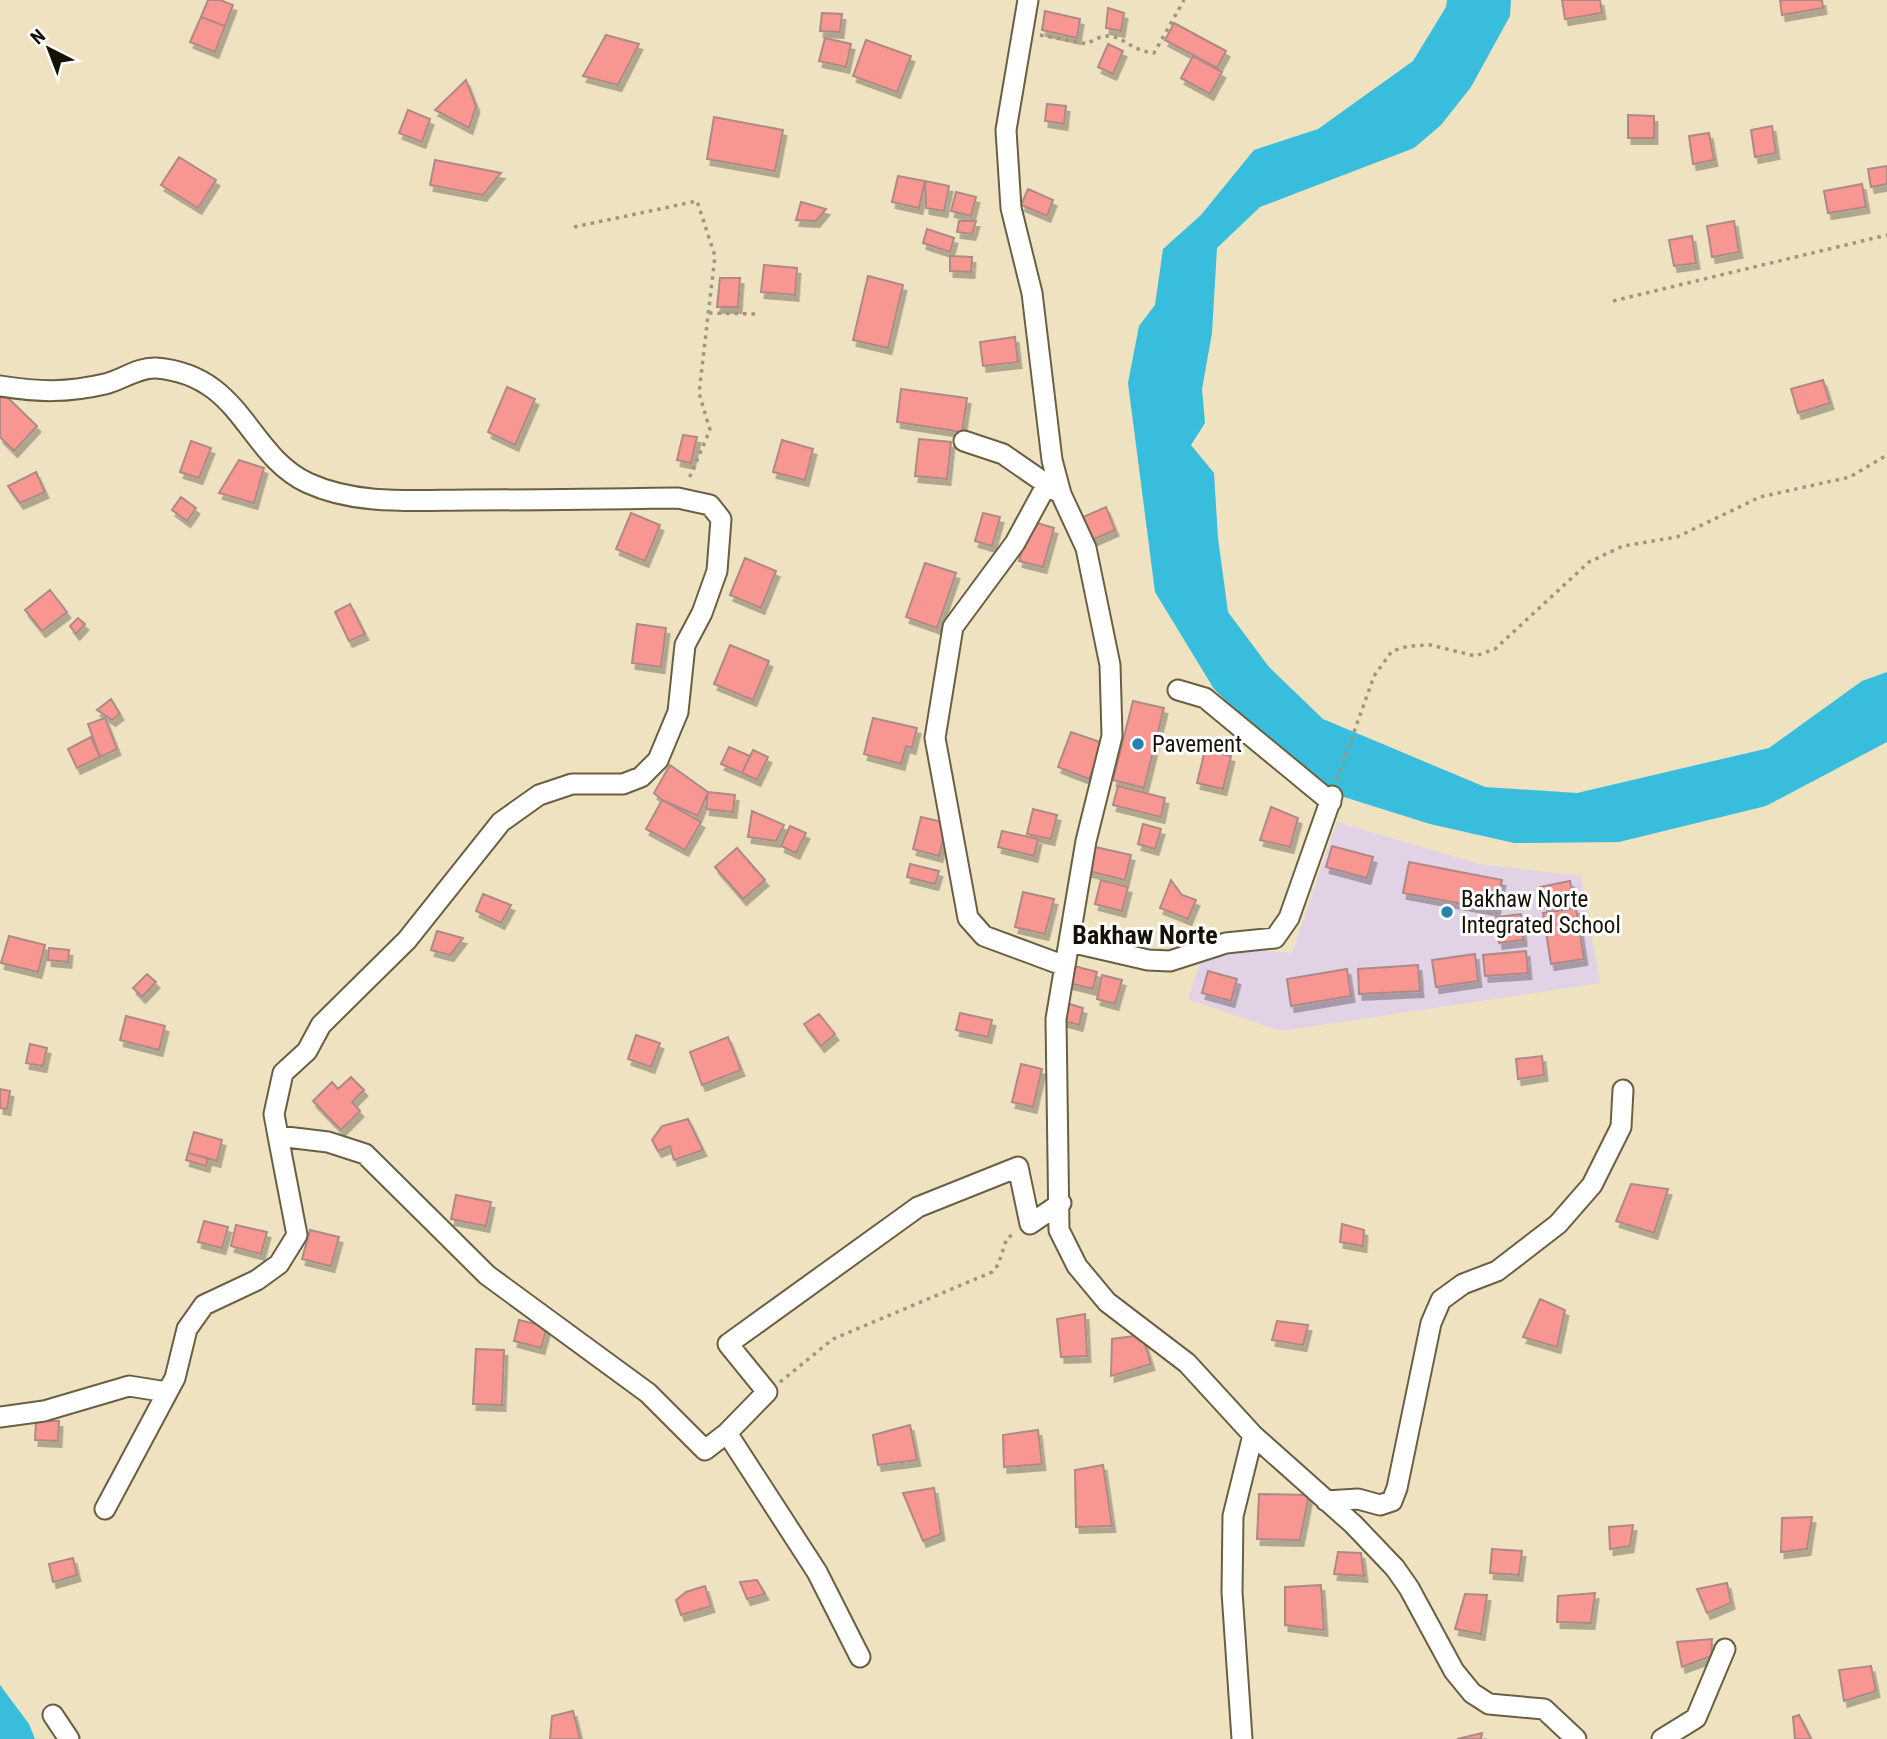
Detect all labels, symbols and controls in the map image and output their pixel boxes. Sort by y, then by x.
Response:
north arrow [14,14,84,84]
text: N [26,24,50,49]
place label: Pavement [1152,731,1242,758]
marker: Pavement [1130,736,1146,752]
place label: Bakhaw Norte Integrated School [1461,886,1621,939]
marker: Bakhaw Norte Integrated School [1439,904,1455,920]
district label: Bakhaw Norte [1072,920,1218,950]

